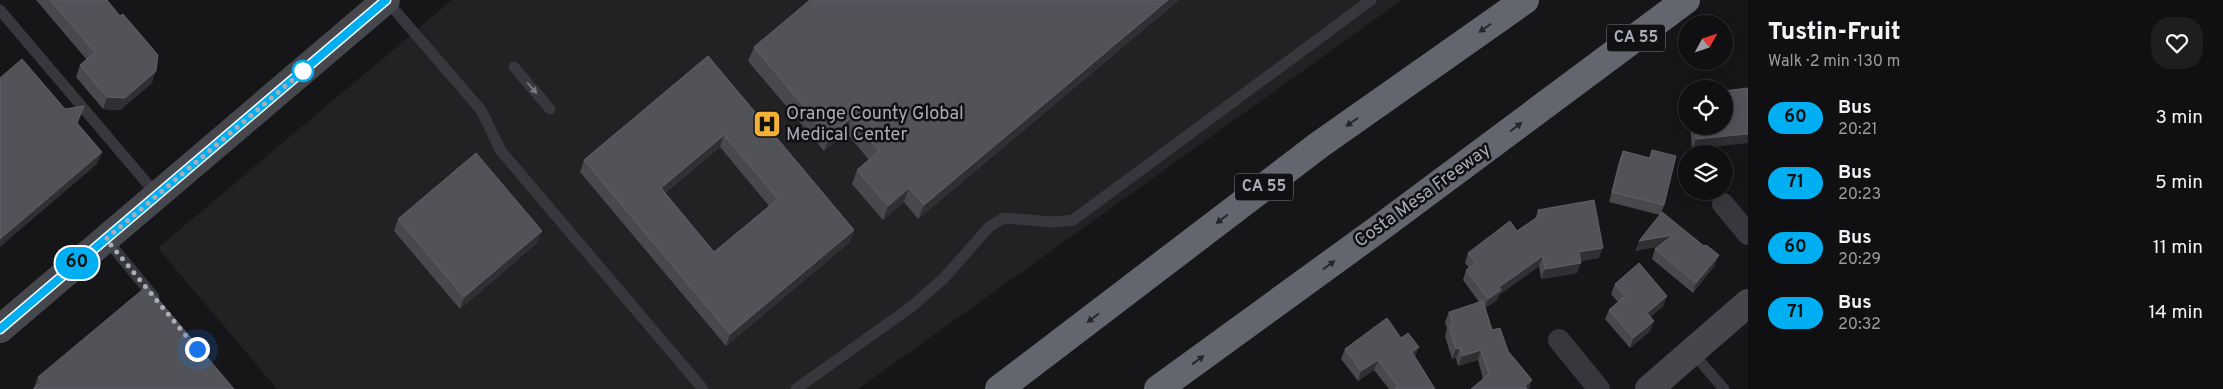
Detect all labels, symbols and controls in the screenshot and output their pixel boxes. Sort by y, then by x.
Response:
north arrow [1678,15,1732,70]
map controls [1678,15,1733,200]
button: heart [2151,17,2203,69]
text: Tustin-Fruit [1768,18,1901,48]
one-way arrow [1478,23,1492,33]
road number: CA 55 [1607,24,1665,52]
text: Walk · 2 min · 130 m [1768,52,1900,72]
unlabelled marker [292,60,314,82]
button: locate [1678,80,1733,135]
one-way arrow [527,81,538,94]
text: Bus [1838,96,1872,120]
place label: Orange County Global Medical Center [786,103,964,147]
text: 60 [1784,106,1807,129]
text: 3 min [2155,106,2203,130]
hospital icon: Orange County Global Medical Center [752,109,782,139]
one-way arrow [1345,117,1359,127]
text: 20:21 [1838,120,1877,140]
one-way arrow [1509,122,1523,132]
street label: Costa Mesa Freeway [1350,139,1496,253]
button: layers [1678,145,1733,200]
text: Bus [1838,161,1872,185]
text: 71 [1787,171,1804,194]
text: 5 min [2155,171,2203,195]
road number: CA 55 [1235,173,1293,200]
text: 20:23 [1838,185,1881,205]
one-way arrow [1215,214,1229,224]
text: Bus [1838,226,1872,250]
text: 60 [1784,236,1807,259]
text: 11 min [2153,236,2203,260]
line badge: 60 [54,247,100,279]
text: 20:29 [1838,250,1881,270]
text: 60 [66,251,88,274]
one-way arrow [1322,260,1336,270]
text: Bus [1838,291,1872,315]
text: 71 [1787,301,1804,324]
text: 14 min [2148,301,2203,325]
one-way arrow [1087,312,1100,323]
text: 20:32 [1838,315,1881,335]
your location [185,337,210,362]
one-way arrow [1191,355,1204,365]

